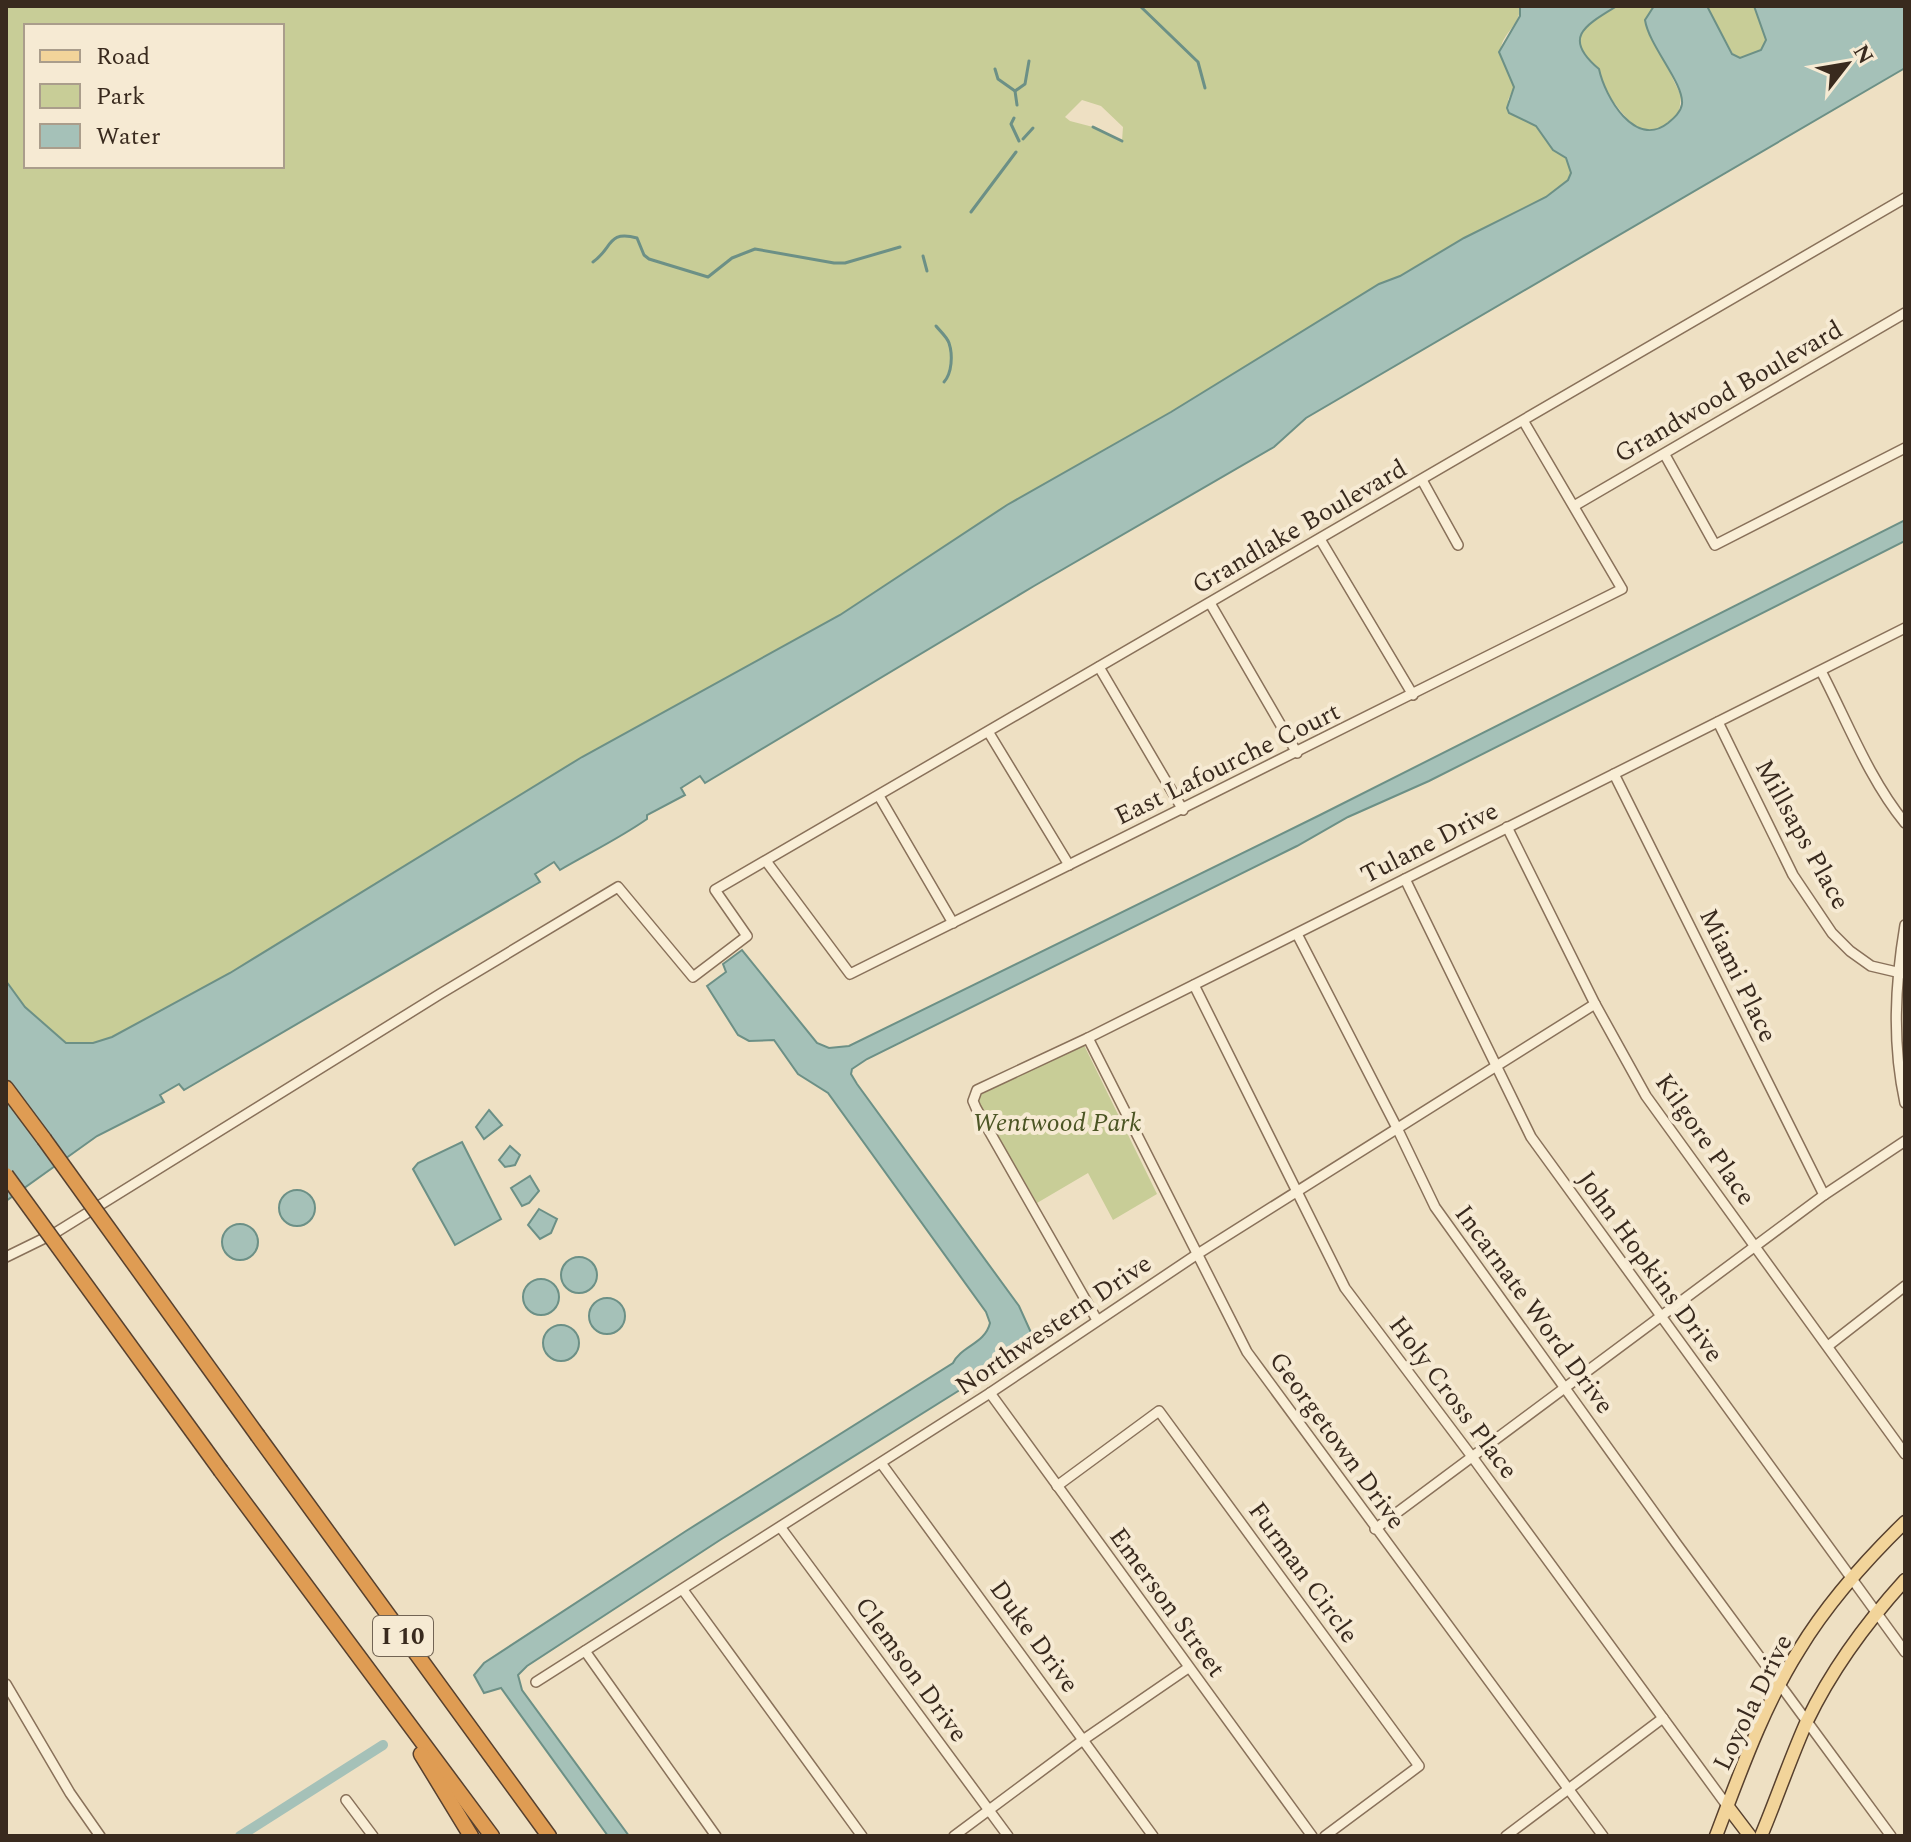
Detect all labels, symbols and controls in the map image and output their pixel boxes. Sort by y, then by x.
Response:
legend [24,24,284,168]
north arrow [1807,24,1887,104]
text: N [1844,38,1882,71]
text: Road [96,39,150,75]
text: Park [96,79,146,115]
text: Water [96,119,160,155]
street label: Grandwood Boulevard [1607,310,1850,474]
street label: Grandlake Boulevard [1184,449,1415,605]
street label: East Lafourche Court [1108,692,1347,836]
street label: Millsaps Place [1744,752,1860,917]
street label: Tulane Drive [1353,791,1505,895]
street label: Miami Place [1688,902,1788,1049]
street label: Kilgore Place [1645,1065,1766,1214]
park label: Wentwood Park [973,1103,1141,1143]
street label: John Hopkins Drive [1567,1162,1734,1371]
street label: Incarnate Word Drive [1444,1196,1624,1423]
street label: Northwestern Drive [947,1244,1160,1406]
street label: Holy Cross Place [1378,1307,1528,1488]
street label: Georgetown Drive [1259,1343,1416,1538]
street label: Furman Circle [1238,1493,1369,1652]
street label: Emerson Street [1099,1519,1235,1686]
street label: Duke Drive [979,1572,1089,1702]
street label: Clemson Drive [844,1588,978,1751]
road number: I 10 [373,1616,433,1656]
street label: Loyola Drive [1703,1627,1803,1778]

